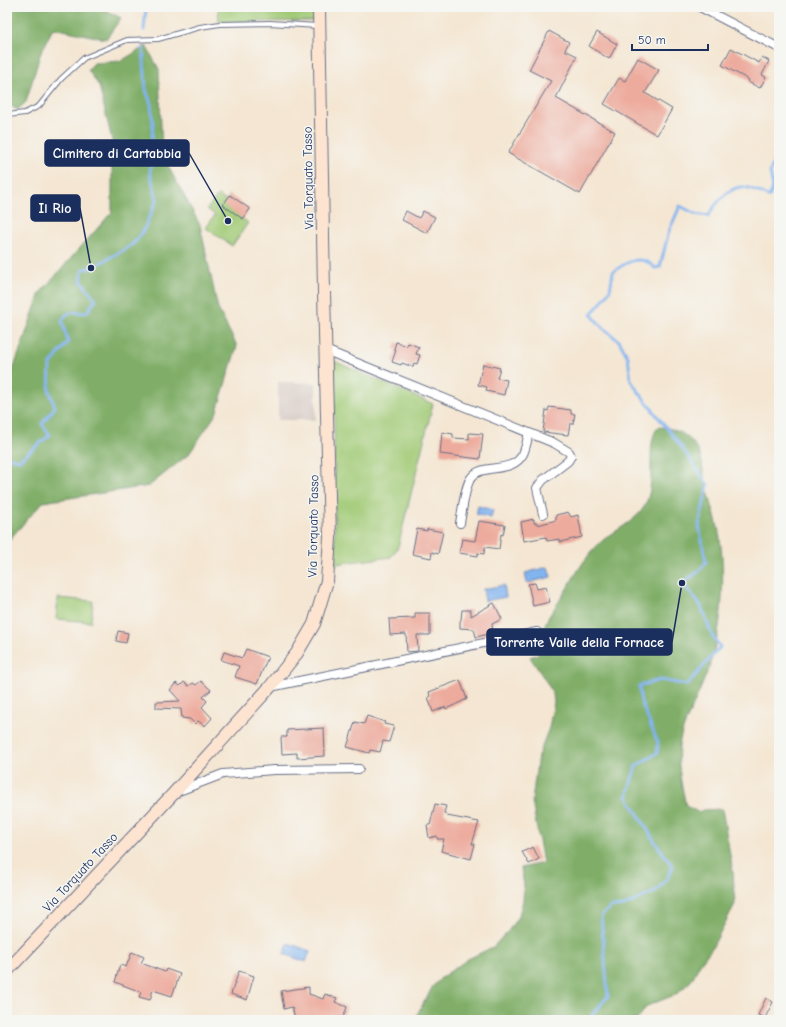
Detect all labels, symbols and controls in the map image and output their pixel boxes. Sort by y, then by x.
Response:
scale bar [632,26,708,52]
text: 50 m [638,33,666,47]
street label: Via Torquato Tasso [300,126,316,230]
callout: Cimitero di Cartabbia [45,140,189,166]
text: Cimitero di Cartabbia [53,145,181,162]
callout: Il Rio [31,195,80,221]
text: Il Rio [39,200,71,217]
street label: Via Torquato Tasso [305,474,321,578]
callout: Torrente Valle della Fornace [487,629,672,655]
text: Torrente Valle della Fornace [494,634,664,651]
street label: Via Torquato Tasso [39,829,121,915]

